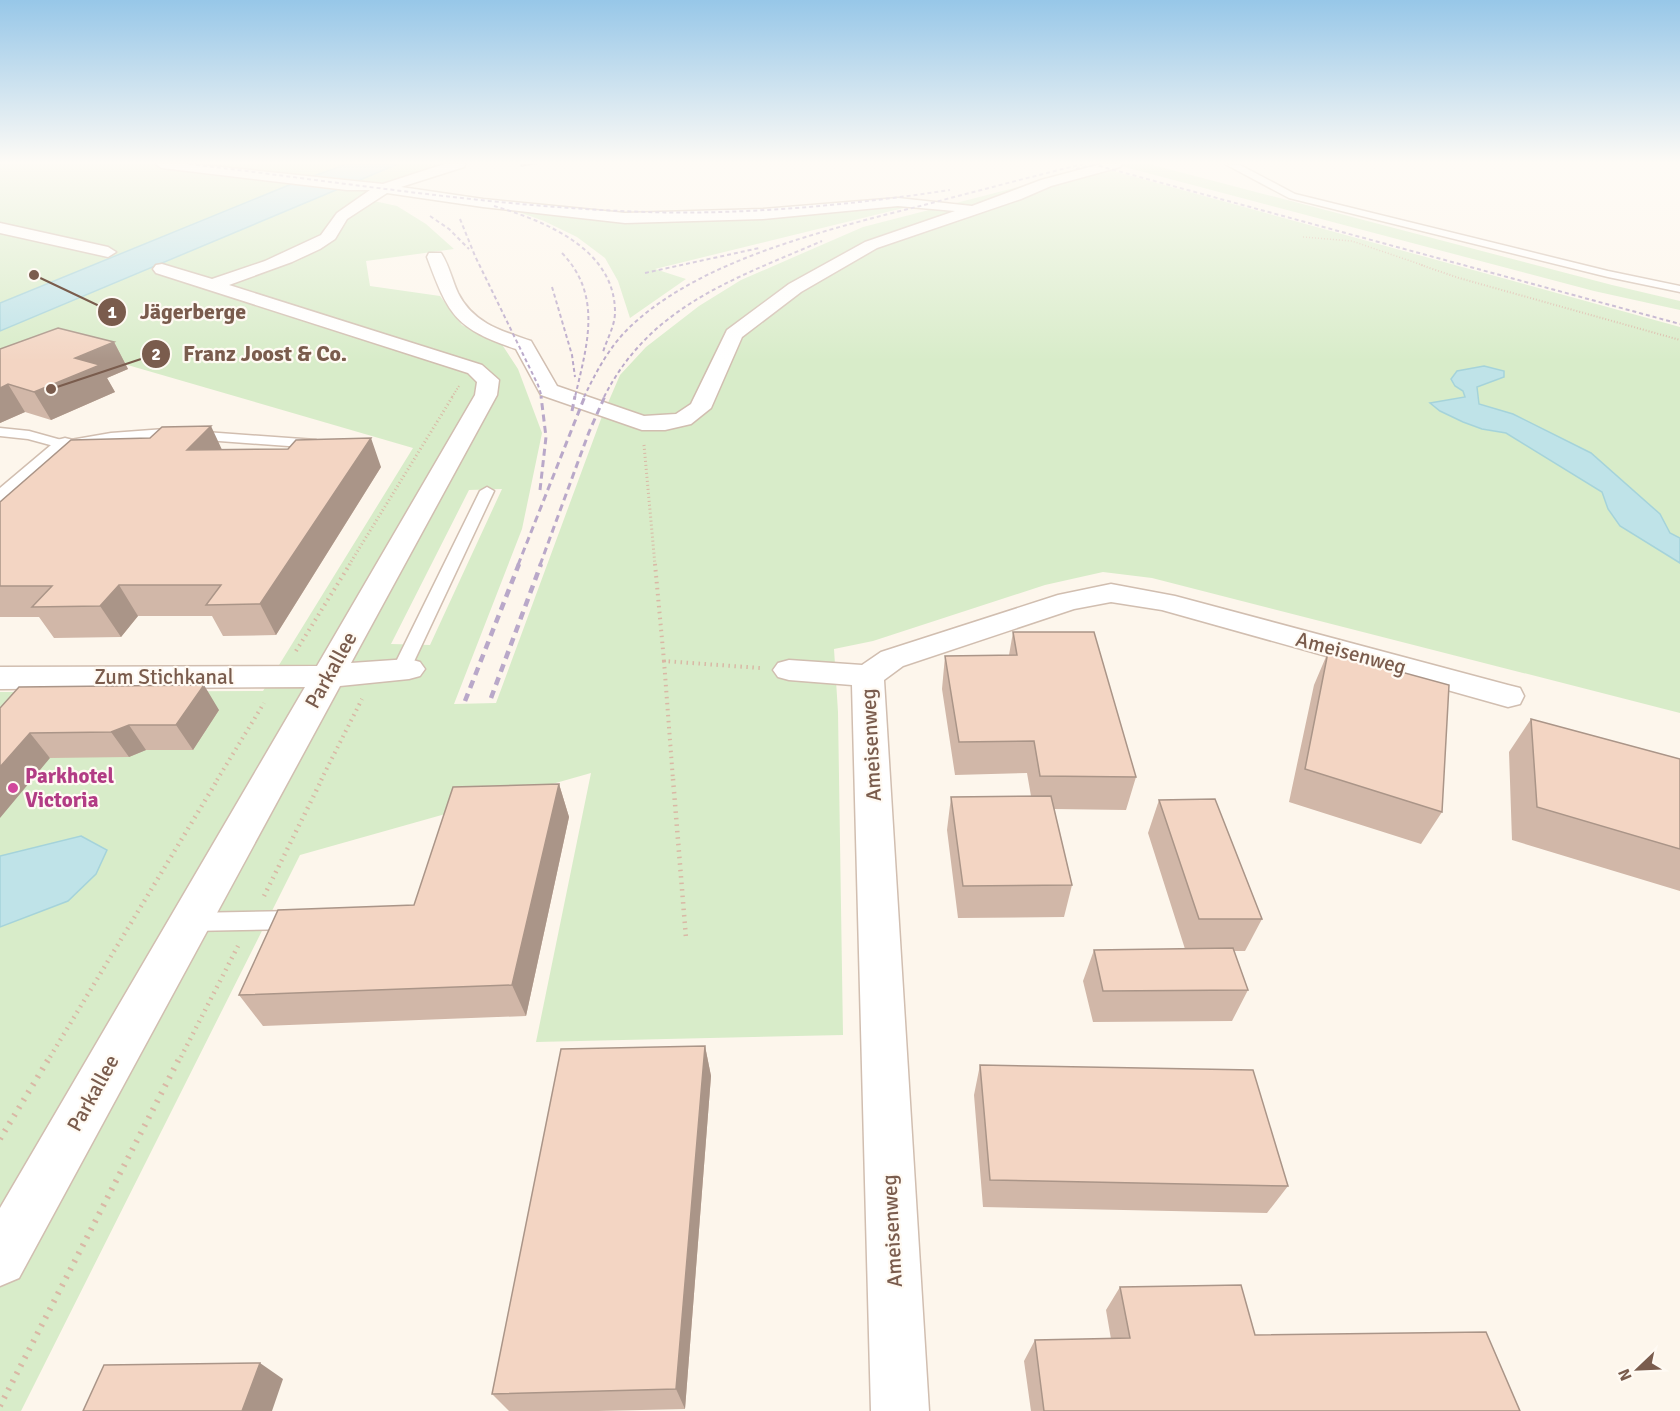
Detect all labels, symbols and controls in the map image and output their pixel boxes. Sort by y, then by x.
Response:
callout: Jägerberge [97,292,258,332]
text: Jägerberge [140,298,246,325]
text: 1 [107,301,117,323]
callout: Franz Joost & Co. [141,334,359,374]
text: Franz Joost & Co. [183,340,347,367]
text: 2 [151,343,161,365]
street label: Ameisenweg [1293,626,1409,680]
street label: Parkallee [299,627,363,713]
street label: Zum Stichkanal [94,664,234,690]
street label: Ameisenweg [855,688,887,802]
place label: Parkhotel Victoria [25,763,115,813]
marker: Parkhotel Victoria [6,781,20,795]
street label: Parkallee [61,1050,125,1136]
street label: Ameisenweg [876,1174,908,1288]
north arrow [1608,1339,1668,1399]
text: N [1614,1365,1636,1384]

